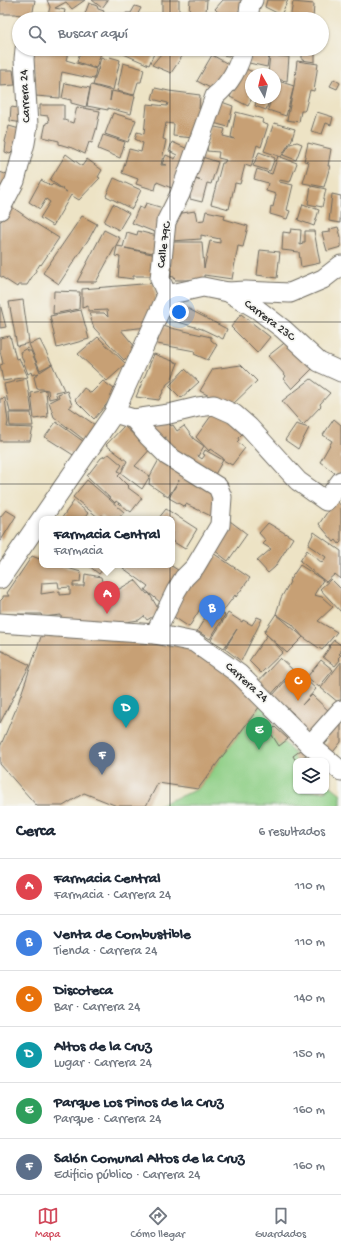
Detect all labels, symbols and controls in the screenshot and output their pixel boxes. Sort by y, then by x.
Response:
search box [12,12,329,56]
icon: search [26,23,48,45]
text: Buscar aquí [58,25,128,43]
north arrow [245,68,281,104]
street label: Carrera 24 [18,69,34,123]
street label: Calle 79C [155,220,175,269]
street label: Carrera 23C [241,297,298,346]
your location [169,302,189,322]
popup [39,516,175,568]
text: Farmacia Central [54,526,160,544]
text: Farmacia [54,544,103,559]
pin: A [94,581,120,614]
pin: B [199,595,225,628]
street label: Carrera 24 [222,660,271,706]
pin: C [285,668,311,701]
pin: D [113,695,139,728]
pin: E [246,717,272,750]
pin: F [89,742,115,775]
map controls [293,758,329,794]
button: layers [293,758,329,794]
text: Cerca [16,822,55,842]
text: 6 resultados [259,825,325,840]
text: Farmacia Central [54,870,161,888]
text: A [25,879,33,894]
text: 110 m [295,879,325,894]
text: Farmacia · Carrera 24 [54,888,171,903]
text: Venta de Combustible [54,926,191,944]
text: B [26,935,32,950]
text: 110 m [295,935,325,950]
text: Tienda · Carrera 24 [54,944,157,959]
text: Discoteca [54,982,113,1000]
text: C [25,991,33,1006]
text: 140 m [294,991,325,1006]
text: Bar · Carrera 24 [54,1000,140,1015]
text: Altos de la Cruz [54,1038,152,1056]
text: D [25,1047,33,1062]
text: 150 m [293,1047,325,1062]
text: Lugar · Carrera 24 [54,1056,152,1071]
text: Parque Los Pinos de la Cruz [54,1094,223,1112]
text: E [25,1103,33,1118]
text: 160 m [293,1103,325,1118]
text: Parque · Carrera 24 [54,1112,161,1127]
text: Salón Comunal Altos de la Cruz [54,1150,244,1168]
text: F [26,1159,32,1174]
text: 160 m [293,1159,325,1174]
text: Edificio público · Carrera 24 [54,1168,200,1183]
tab: Mapa [35,1205,60,1241]
tab: Cómo llegar [130,1205,185,1241]
tab: Guardados [255,1205,306,1241]

